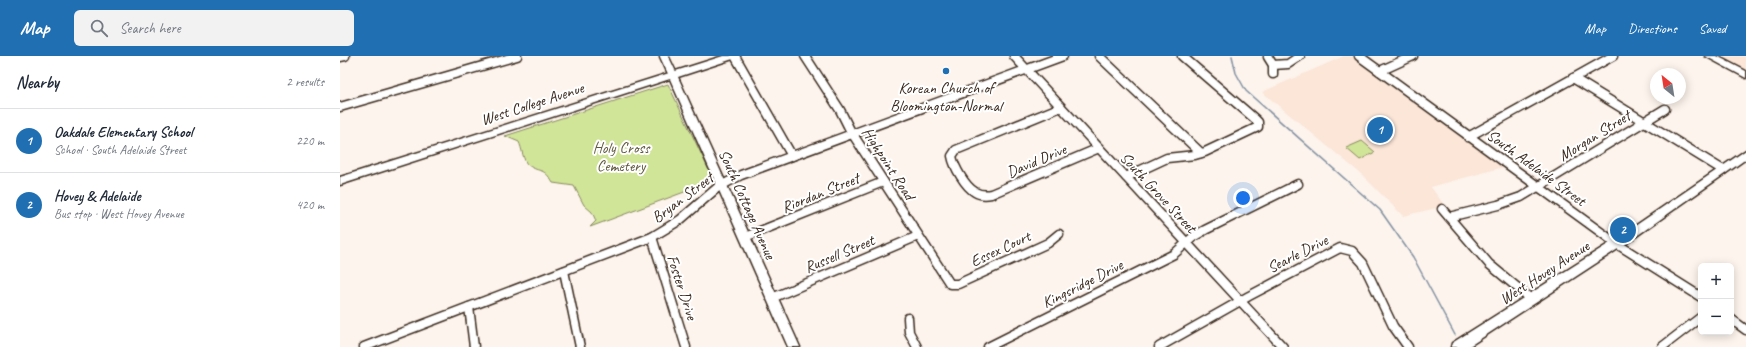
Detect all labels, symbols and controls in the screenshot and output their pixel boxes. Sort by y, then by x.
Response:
search box [74,10,354,46]
text: Map [20,16,50,40]
icon: search [88,17,110,39]
text: Search here [120,19,181,38]
text: Map [1585,20,1606,37]
text: Directions [1628,20,1677,37]
text: Saved [1699,20,1726,37]
marker: Korean Church of Bloomington-Normal [941,66,951,76]
north arrow [1650,68,1686,104]
text: Nearby [16,72,59,93]
text: 2 results [286,74,324,90]
street label: West College Avenue [478,77,588,130]
place label: Korean Church of Bloomington-Normal [890,78,1005,116]
street label: Morgan Street [1555,104,1636,166]
pin: 1 [1367,115,1393,145]
text: Oakdale Elementary School [54,123,193,142]
street label: Highpoint Road [857,123,921,206]
street label: South Adelaide Street [1483,125,1591,211]
text: 1 [26,133,32,149]
text: 220 m [296,133,324,149]
park label: Holy Cross Cemetery [593,138,651,176]
street label: David Drive [1004,139,1071,182]
text: School · South Adelaide Street [54,142,186,158]
street label: South Cottage Avenue [714,146,781,264]
street label: South Grove Street [1116,148,1202,239]
street label: Bryan Street [648,166,720,227]
street label: Riordan Street [779,167,865,218]
text: Hovey & Adelaide [54,187,140,206]
your location [1233,188,1253,208]
text: 2 [26,197,32,213]
text: 420 m [296,197,324,213]
text: Bus stop · West Hovey Avenue [54,206,184,222]
pin: 2 [1610,215,1636,245]
street label: Essex Court [967,226,1035,272]
street label: Searle Drive [1264,229,1333,278]
street label: Russell Street [801,230,879,278]
street label: West Hovey Avenue [1496,235,1595,309]
street label: Foster Drive [662,252,702,324]
street label: Kingsridge Drive [1039,254,1128,313]
map controls [1698,263,1734,335]
button: + [1698,263,1734,299]
button: − [1698,299,1734,335]

